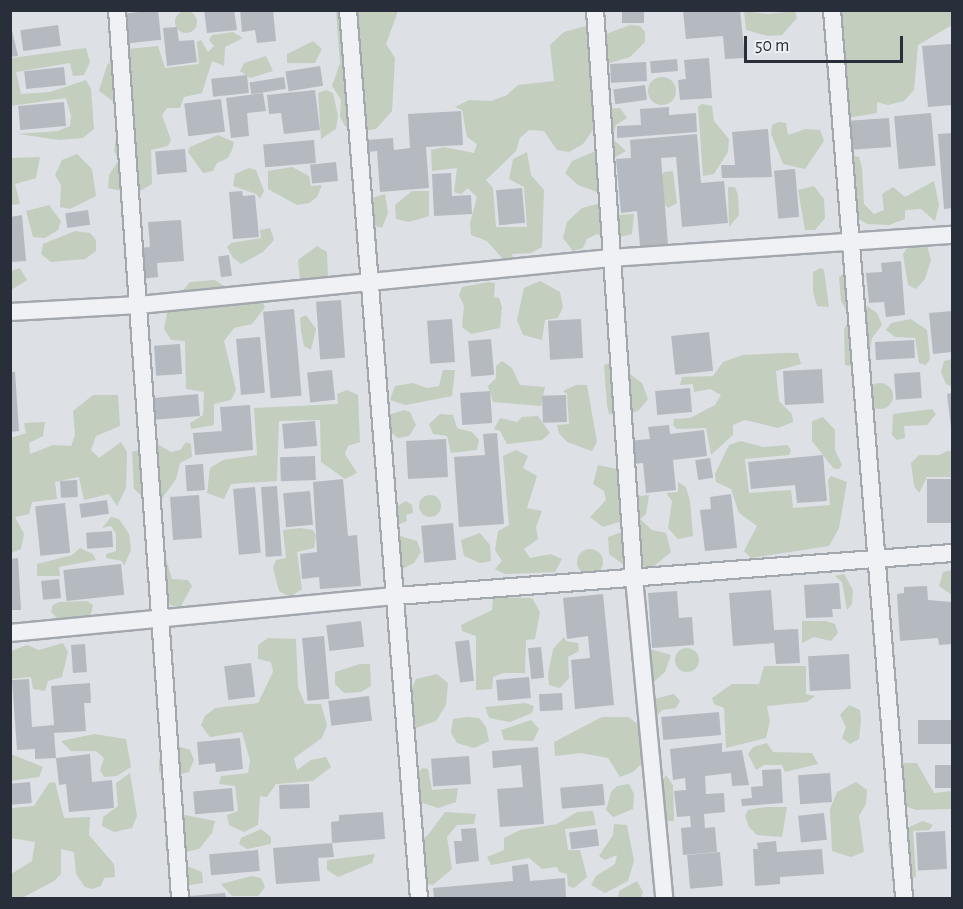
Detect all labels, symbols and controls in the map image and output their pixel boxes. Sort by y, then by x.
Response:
scale bar [747,24,906,62]
text: 50 m [755,37,789,55]

